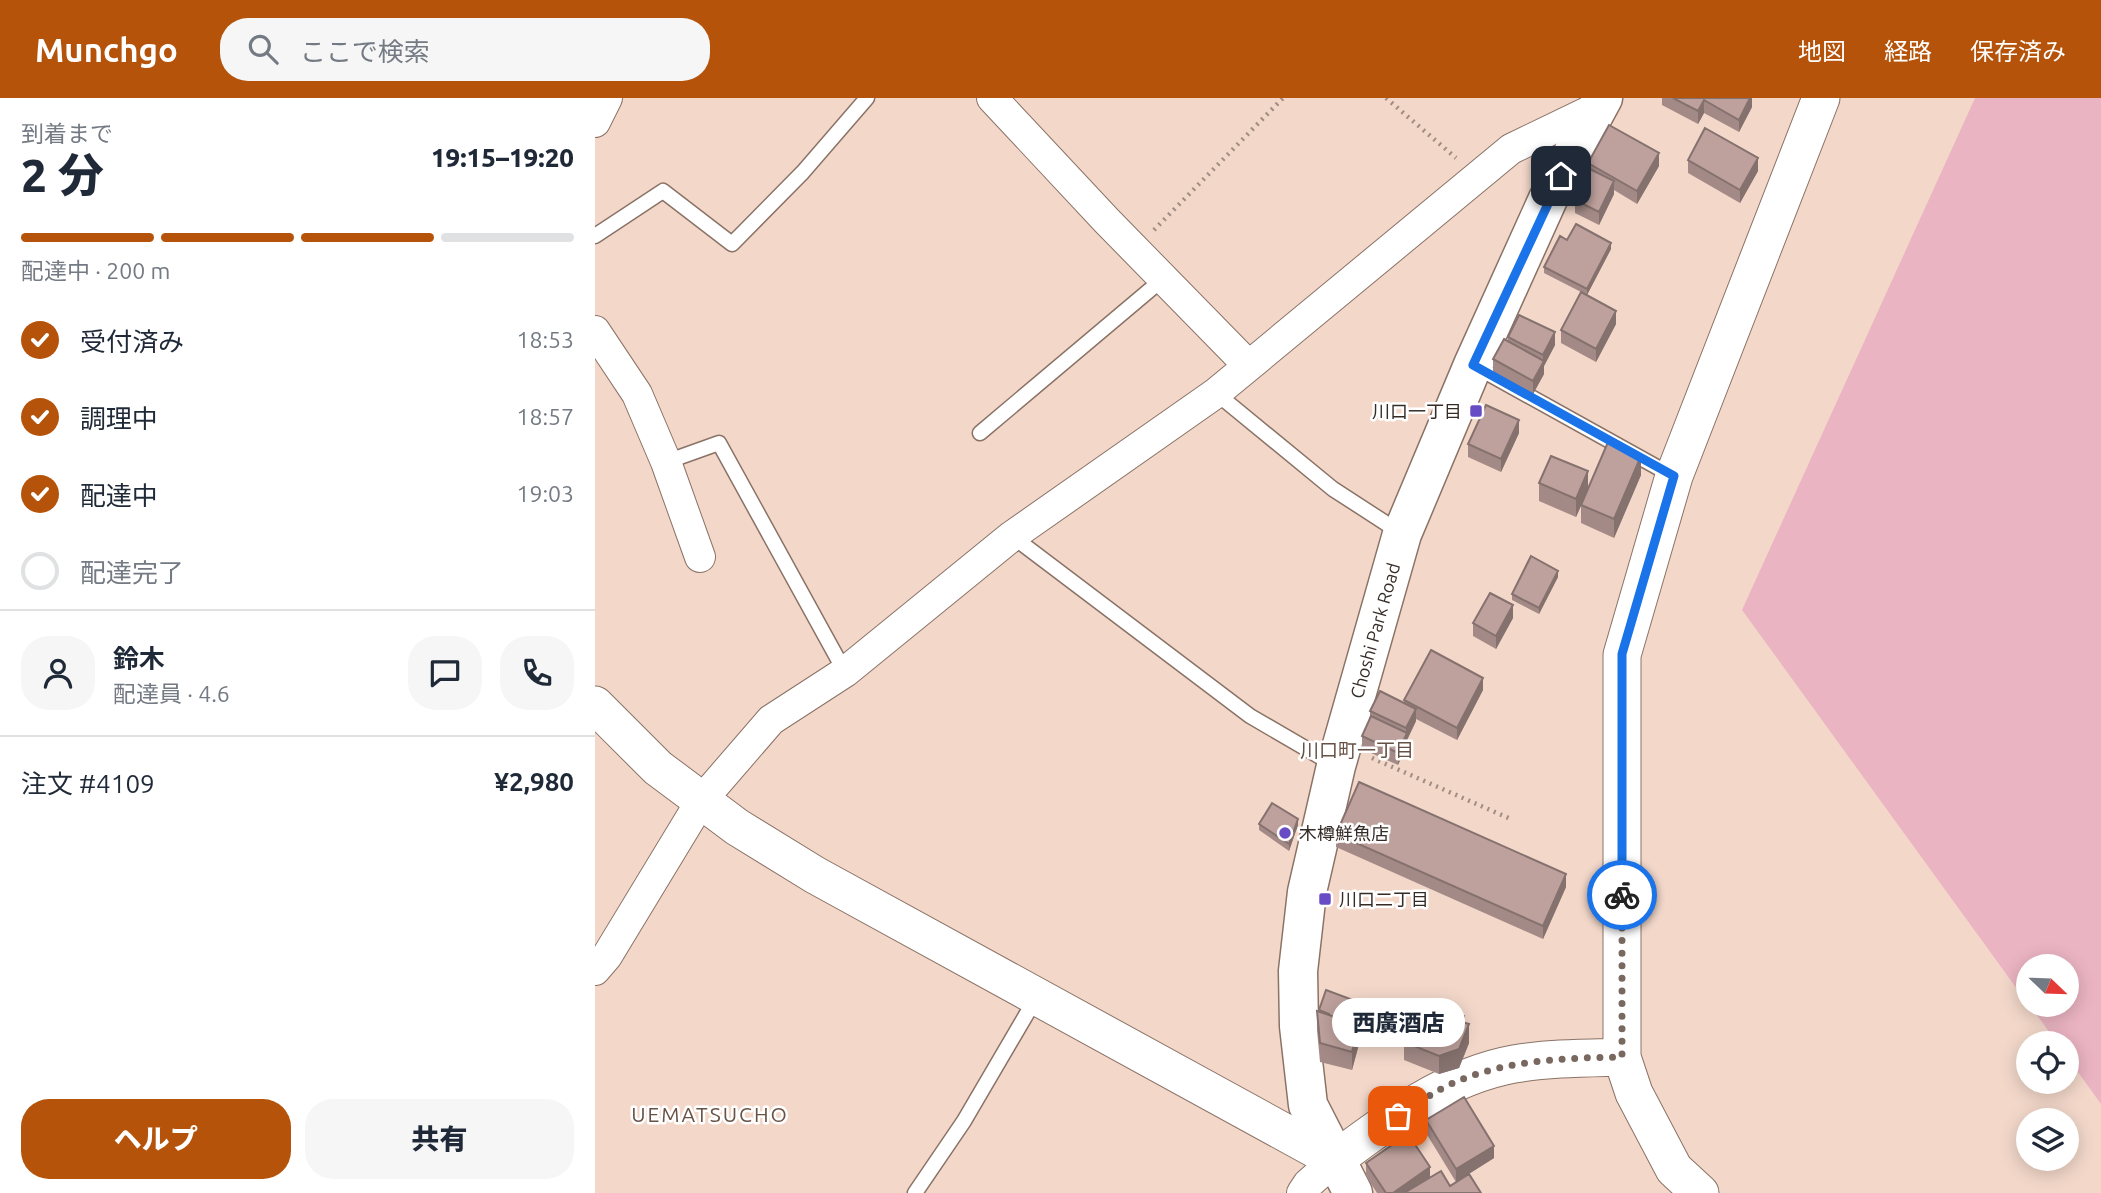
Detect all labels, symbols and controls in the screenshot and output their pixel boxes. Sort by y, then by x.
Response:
search box [220,18,710,81]
icon: search [244,30,282,68]
text: Munchgo [35,31,178,68]
text: ここで検索 [300,37,430,66]
text: 地図 [1798,38,1846,65]
text: 経路 [1884,38,1932,65]
text: 保存済み [1970,38,2066,65]
text: 到着まで [21,121,113,146]
text: 19:15–19:20 [431,143,574,172]
pin [1531,146,1591,206]
text: 2 分 [21,149,104,201]
icon: home [1542,157,1580,195]
text: 配達中 · 200 m [21,258,170,283]
icon: check [21,321,59,359]
text: 受付済み [80,327,184,356]
text: 18:53 [516,327,574,352]
icon: check [21,398,59,436]
place label: 川口一丁目 [1372,401,1462,421]
marker: 川口一丁目 [1468,403,1484,419]
text: 調理中 [80,404,158,433]
text: 18:57 [516,404,574,429]
icon: check [21,475,59,513]
text: 配達中 [80,481,158,510]
text: 19:03 [516,481,574,506]
text: 配達完了 [80,558,184,587]
street label: Choshi Park Road [1346,561,1403,701]
button: person [21,636,95,710]
button: chat [408,636,482,710]
button: phone [500,636,574,710]
text: 鈴木 [113,644,165,673]
text: 配達員 · 4.6 [113,681,230,706]
district label: 川口町一丁目 [1300,739,1414,761]
text: ¥2,980 [494,767,574,796]
text: 注文 #4109 [21,769,155,798]
place label: 木樽鮮魚店 [1299,823,1389,843]
marker: 木樽鮮魚店 [1277,825,1293,841]
courier [1587,860,1657,930]
icon: bike [1603,876,1641,914]
place label: 川口二丁目 [1339,889,1429,909]
marker: 川口二丁目 [1317,891,1333,907]
north arrow [2016,954,2079,1017]
map controls [2016,954,2079,1171]
callout: 西廣酒店 [1331,997,1465,1046]
text: 西廣酒店 [1353,1010,1445,1035]
button: locate [2016,1031,2079,1094]
pin [1368,1086,1428,1146]
icon: bag [1379,1097,1417,1135]
button: ヘルプ [21,1099,291,1179]
button: 共有 [305,1099,574,1179]
district label: UEMATSUCHO [631,1102,789,1126]
button: layers [2016,1108,2079,1171]

